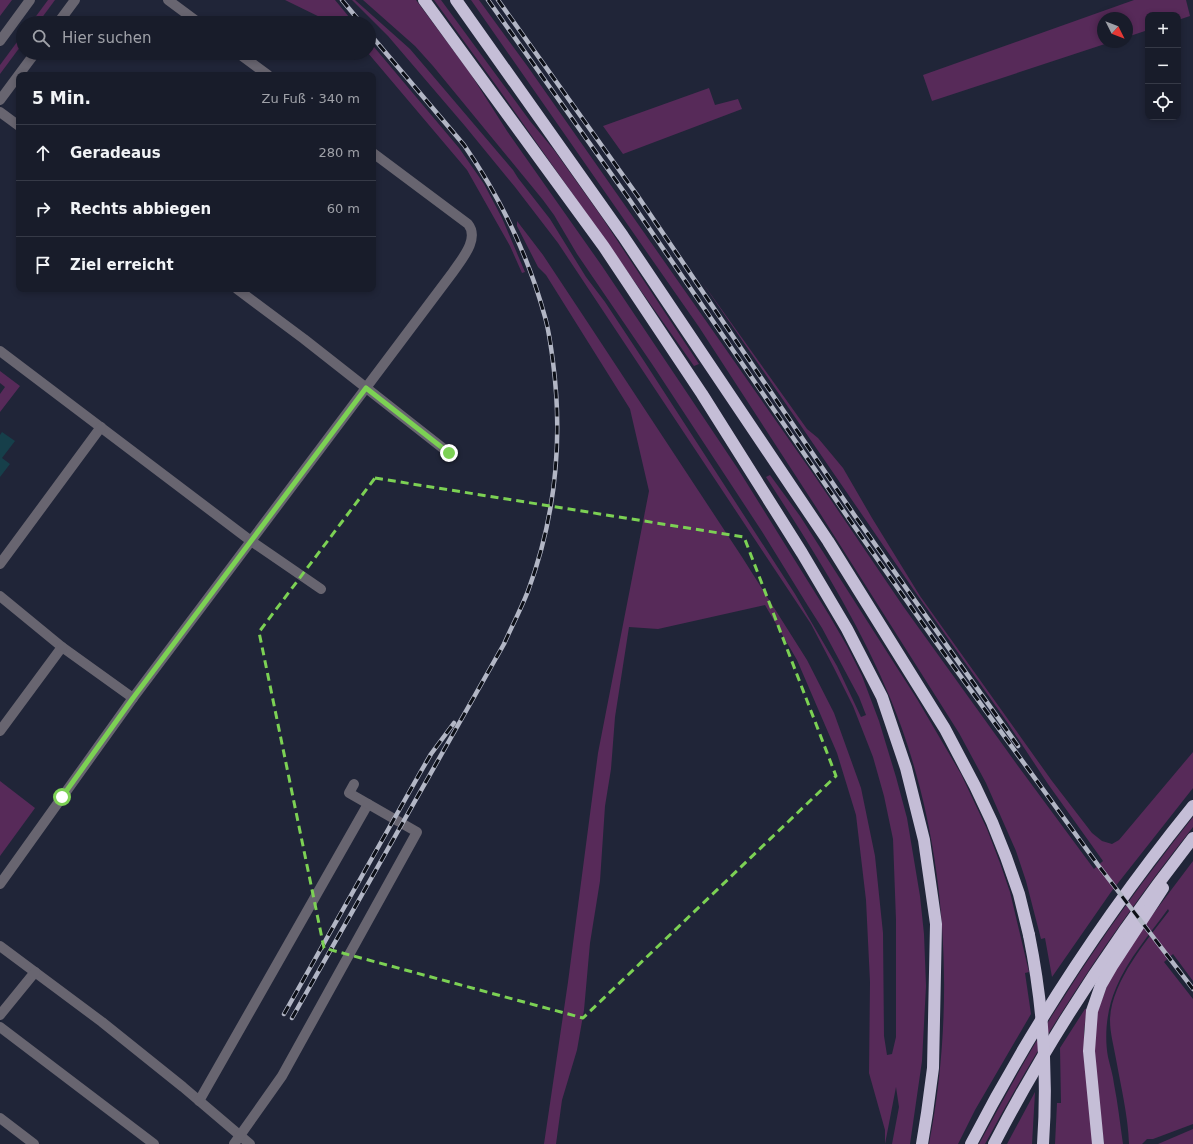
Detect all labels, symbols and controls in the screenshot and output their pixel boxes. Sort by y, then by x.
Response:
north arrow [1097,12,1133,48]
map controls [1145,12,1181,120]
button: + [1145,12,1181,48]
search box [16,16,376,60]
icon: search [30,27,52,49]
text: Hier suchen [62,29,151,47]
button: − [1145,48,1181,84]
button: locate [1145,84,1181,120]
text: 5 Min. [32,88,91,108]
text: Zu Fuß · 340 m [262,91,360,106]
icon: ahead [32,142,54,164]
text: Geradeaus [70,144,161,162]
text: 280 m [318,145,360,160]
icon: right [32,198,54,220]
text: Rechts abbiegen [70,200,211,218]
text: 60 m [327,201,360,216]
icon: arrive [32,254,54,276]
text: Ziel erreicht [70,256,174,274]
route end [440,444,458,462]
route start [53,788,71,806]

